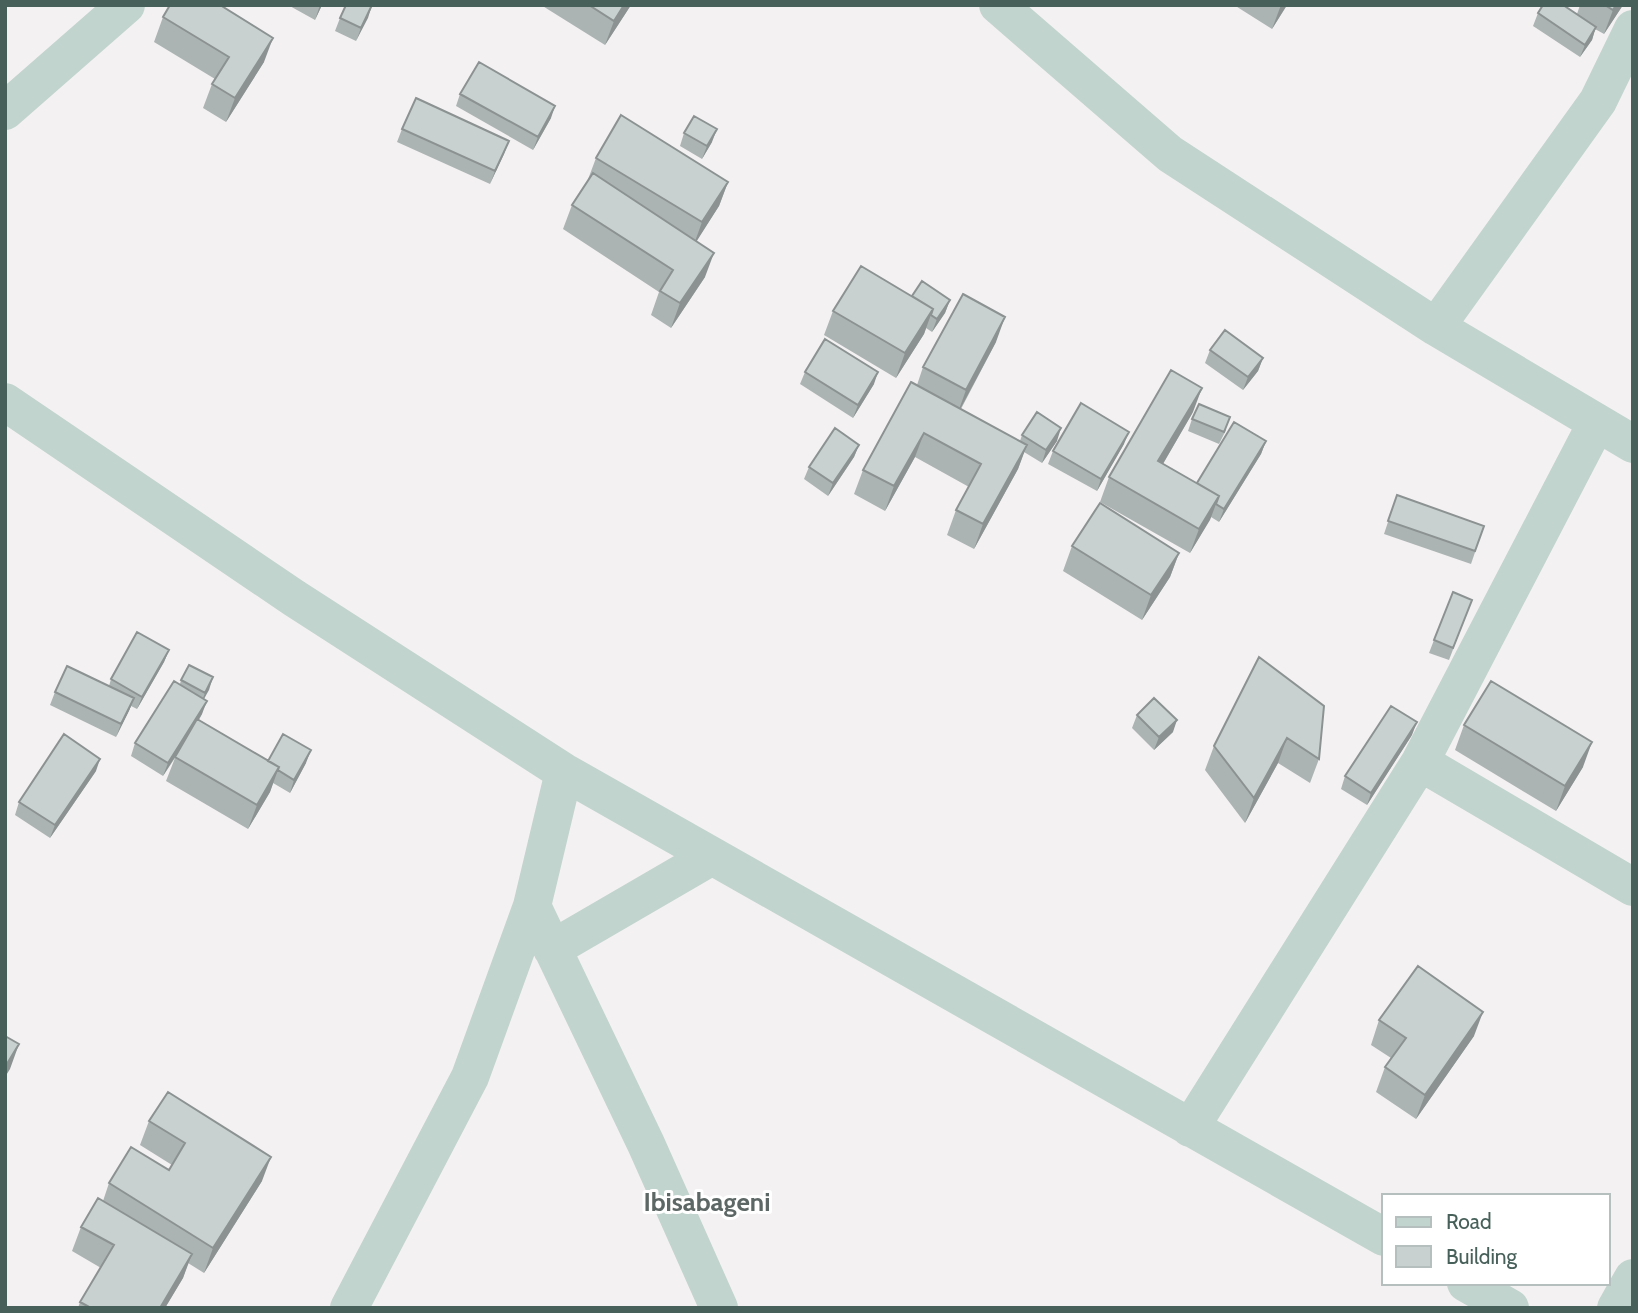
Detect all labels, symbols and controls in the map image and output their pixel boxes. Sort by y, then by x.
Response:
district label: Ibisabageni [644,1186,770,1218]
legend [1382,1194,1610,1285]
text: Road [1446,1209,1492,1234]
text: Building [1446,1244,1518,1269]

